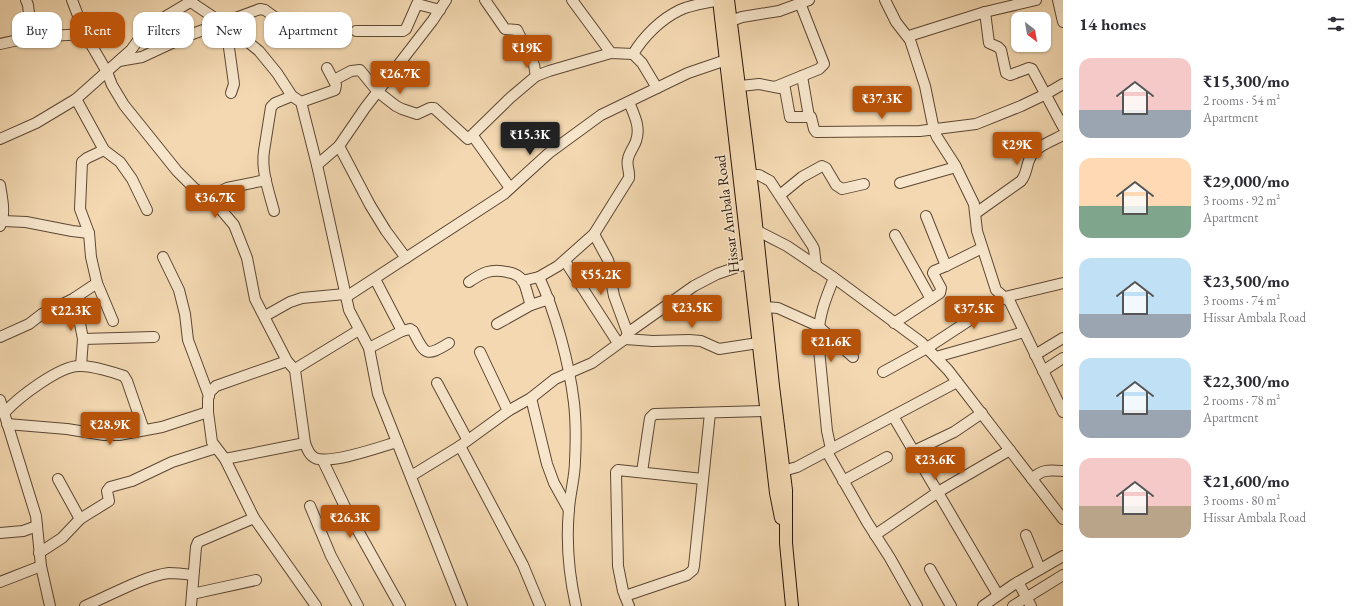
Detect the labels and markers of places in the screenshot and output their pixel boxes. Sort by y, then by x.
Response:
pin: ₹19K [503,35,551,69]
pin: ₹26.7K [367,61,433,95]
pin: ₹37.3K [849,86,915,120]
pin: ₹15.3K [497,122,563,156]
pin: ₹29K [993,132,1041,166]
pin: ₹36.7K [182,185,248,219]
pin: ₹55.2K [568,262,634,296]
pin: ₹23.5K [659,295,725,329]
pin: ₹37.5K [941,296,1007,330]
pin: ₹22.3K [38,298,104,332]
pin: ₹21.6K [798,329,864,363]
pin: ₹28.9K [77,412,143,446]
pin: ₹23.6K [902,447,968,481]
pin: ₹26.3K [317,505,383,539]

